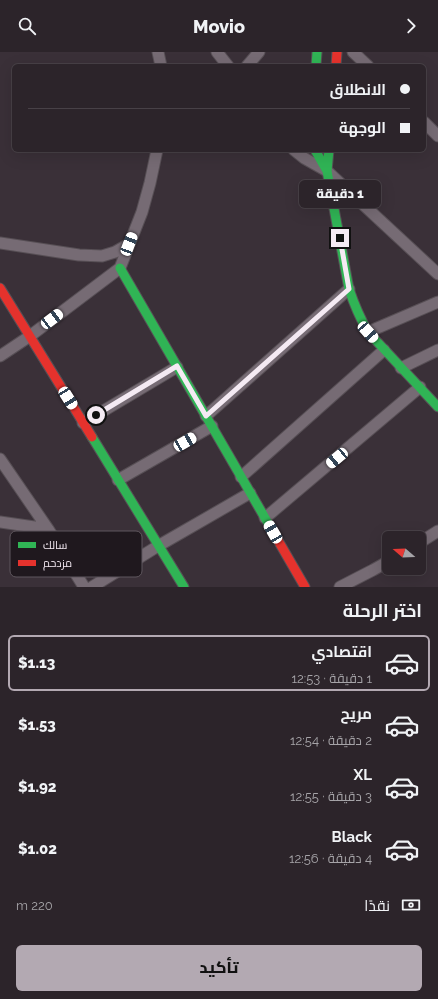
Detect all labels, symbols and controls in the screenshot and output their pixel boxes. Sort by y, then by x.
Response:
icon: search [16,15,38,37]
icon: forward [400,15,422,37]
text: Movio [193,16,245,37]
text: الانطلاق [330,81,386,99]
text: الوجهة [339,119,386,137]
callout: 1 دقيقة [299,180,381,208]
text: 1 دقيقة [316,186,364,201]
route end [331,229,349,247]
car [119,231,139,257]
car [39,307,65,331]
car [356,319,380,345]
car [57,385,79,411]
route start [87,406,105,424]
car [172,431,198,453]
car [324,446,350,470]
car [262,519,284,545]
legend [10,531,142,577]
north arrow [382,531,426,575]
map controls [382,531,426,575]
text: سالك [43,539,67,552]
text: مزدحم [43,557,72,571]
text: اختر الرحلة [343,600,422,621]
text: اقتصادي [312,643,372,661]
icon: car [384,645,420,681]
text: $1.13 [18,654,55,672]
text: 1 دقيقة · 12:53 [291,671,372,686]
text: مريح [340,705,372,723]
icon: car [384,707,420,743]
text: $1.53 [18,716,56,734]
text: 2 دقيقة · 12:54 [290,733,372,748]
text: XL [354,766,372,784]
icon: car [384,769,420,805]
text: $1.92 [18,778,57,796]
text: 3 دقيقة · 12:55 [290,789,372,804]
text: Black [332,828,372,846]
icon: car [384,831,420,867]
text: $1.02 [18,840,57,858]
text: 4 دقيقة · 12:56 [289,851,372,866]
icon: cash [400,894,422,916]
text: نقدًا [364,897,390,915]
text: 220 m [16,898,53,913]
button: تأكيد [16,945,422,991]

